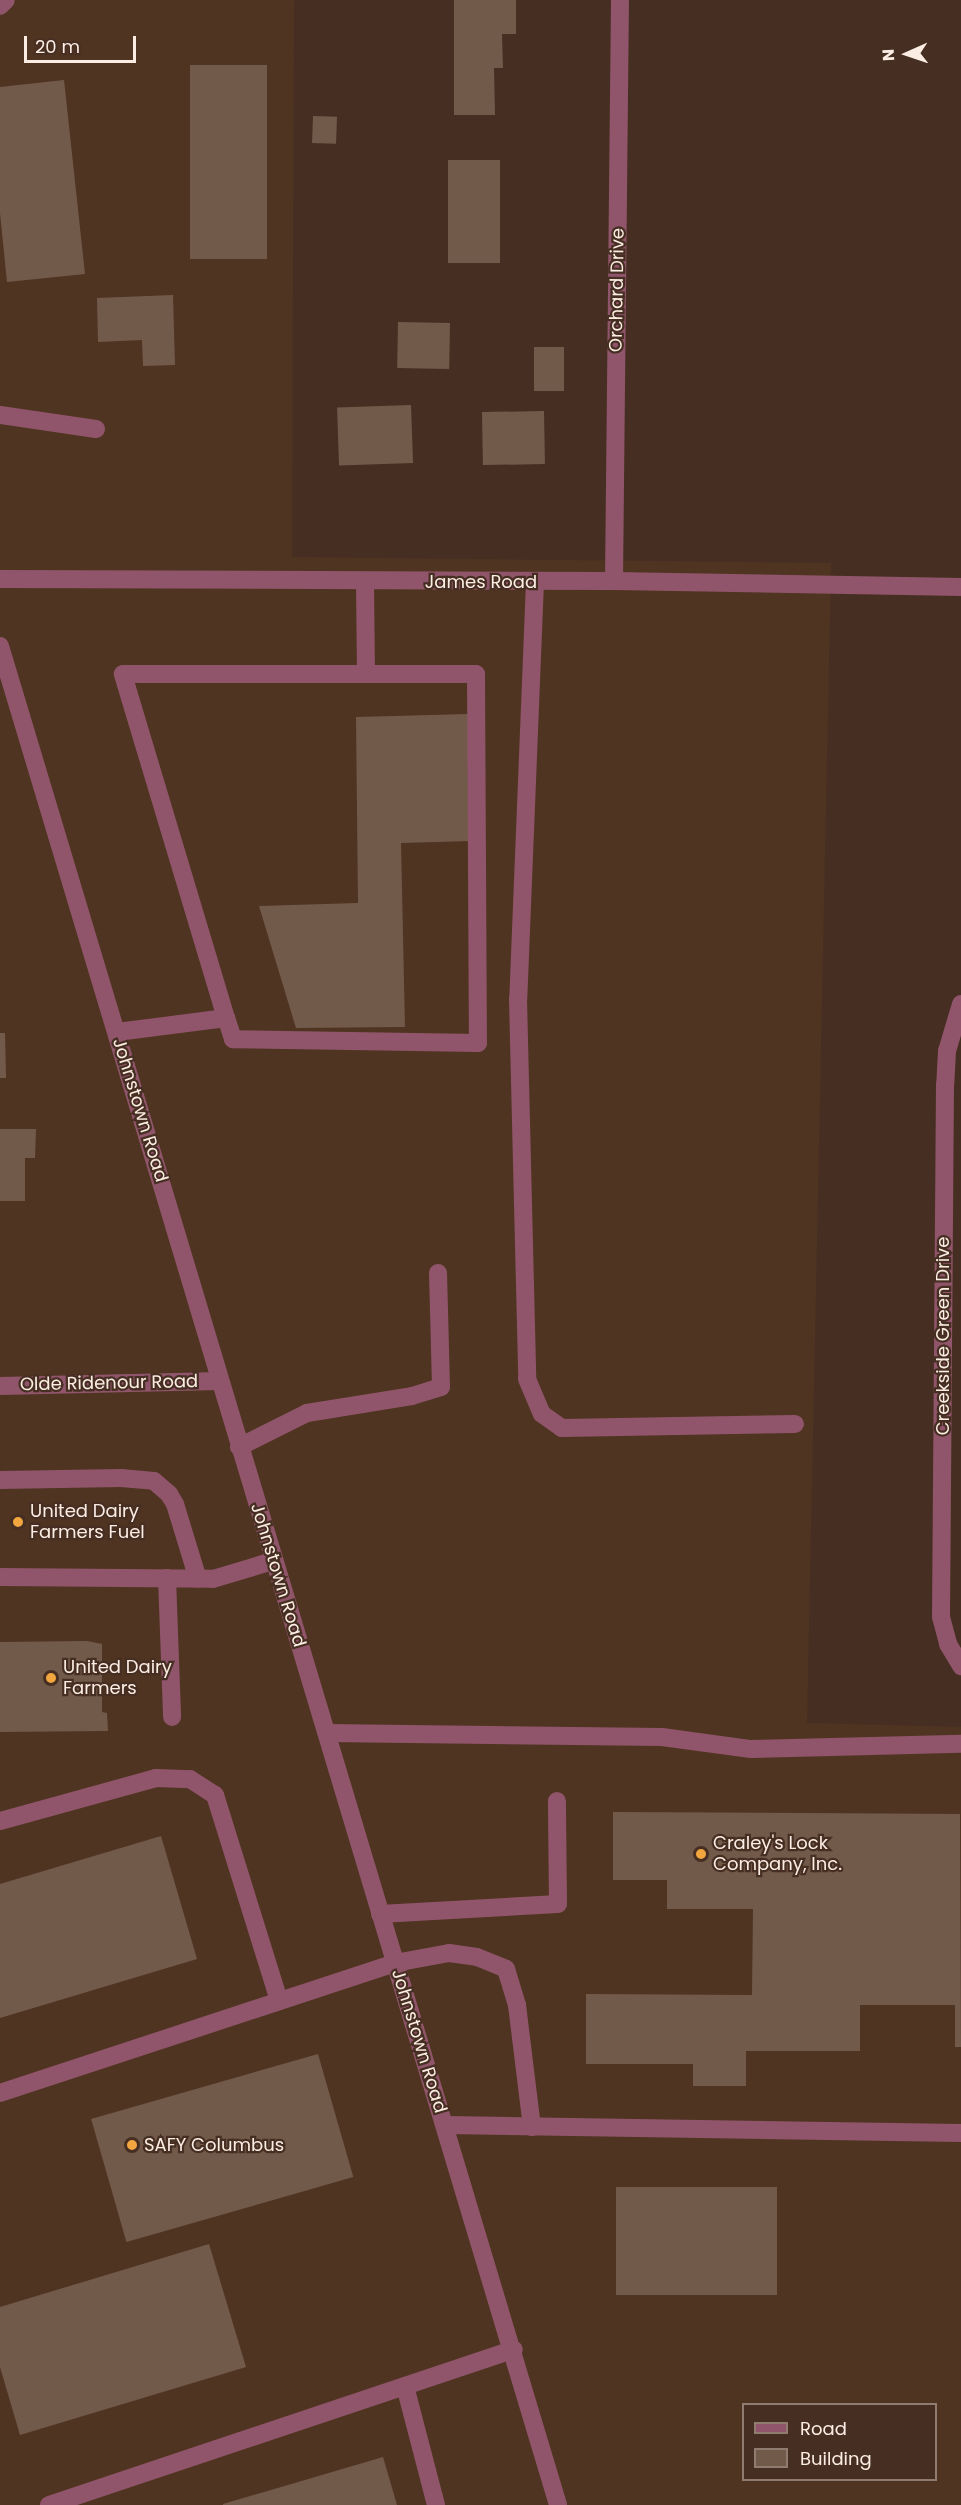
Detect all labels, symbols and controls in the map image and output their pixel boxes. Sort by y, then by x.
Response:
scale bar [27,24,140,62]
north arrow [877,24,937,84]
text: 20 m [35,34,80,59]
text: N [877,48,900,62]
street label: Orchard Drive [605,228,629,352]
street label: James Road [425,571,537,593]
street label: Johnstown Road [108,1035,172,1185]
street label: Creekside Green Drive [932,1237,954,1435]
street label: Olde Ridenour Road [20,1371,198,1395]
street label: Johnstown Road [246,1500,310,1650]
place label: United Dairy Farmers Fuel [30,1501,145,1544]
marker: United Dairy Farmers Fuel [11,1515,25,1529]
place label: United Dairy Farmers [63,1657,172,1700]
marker: United Dairy Farmers [44,1671,58,1685]
place label: Craley's Lock Company, Inc. [713,1833,842,1876]
marker: Craley's Lock Company, Inc. [694,1847,708,1861]
street label: Johnstown Road [387,1966,451,2116]
place label: SAFY Columbus [144,2134,284,2156]
marker: SAFY Columbus [125,2138,139,2152]
legend [742,2403,937,2481]
text: Road [800,2416,847,2441]
text: Building [800,2446,872,2471]

